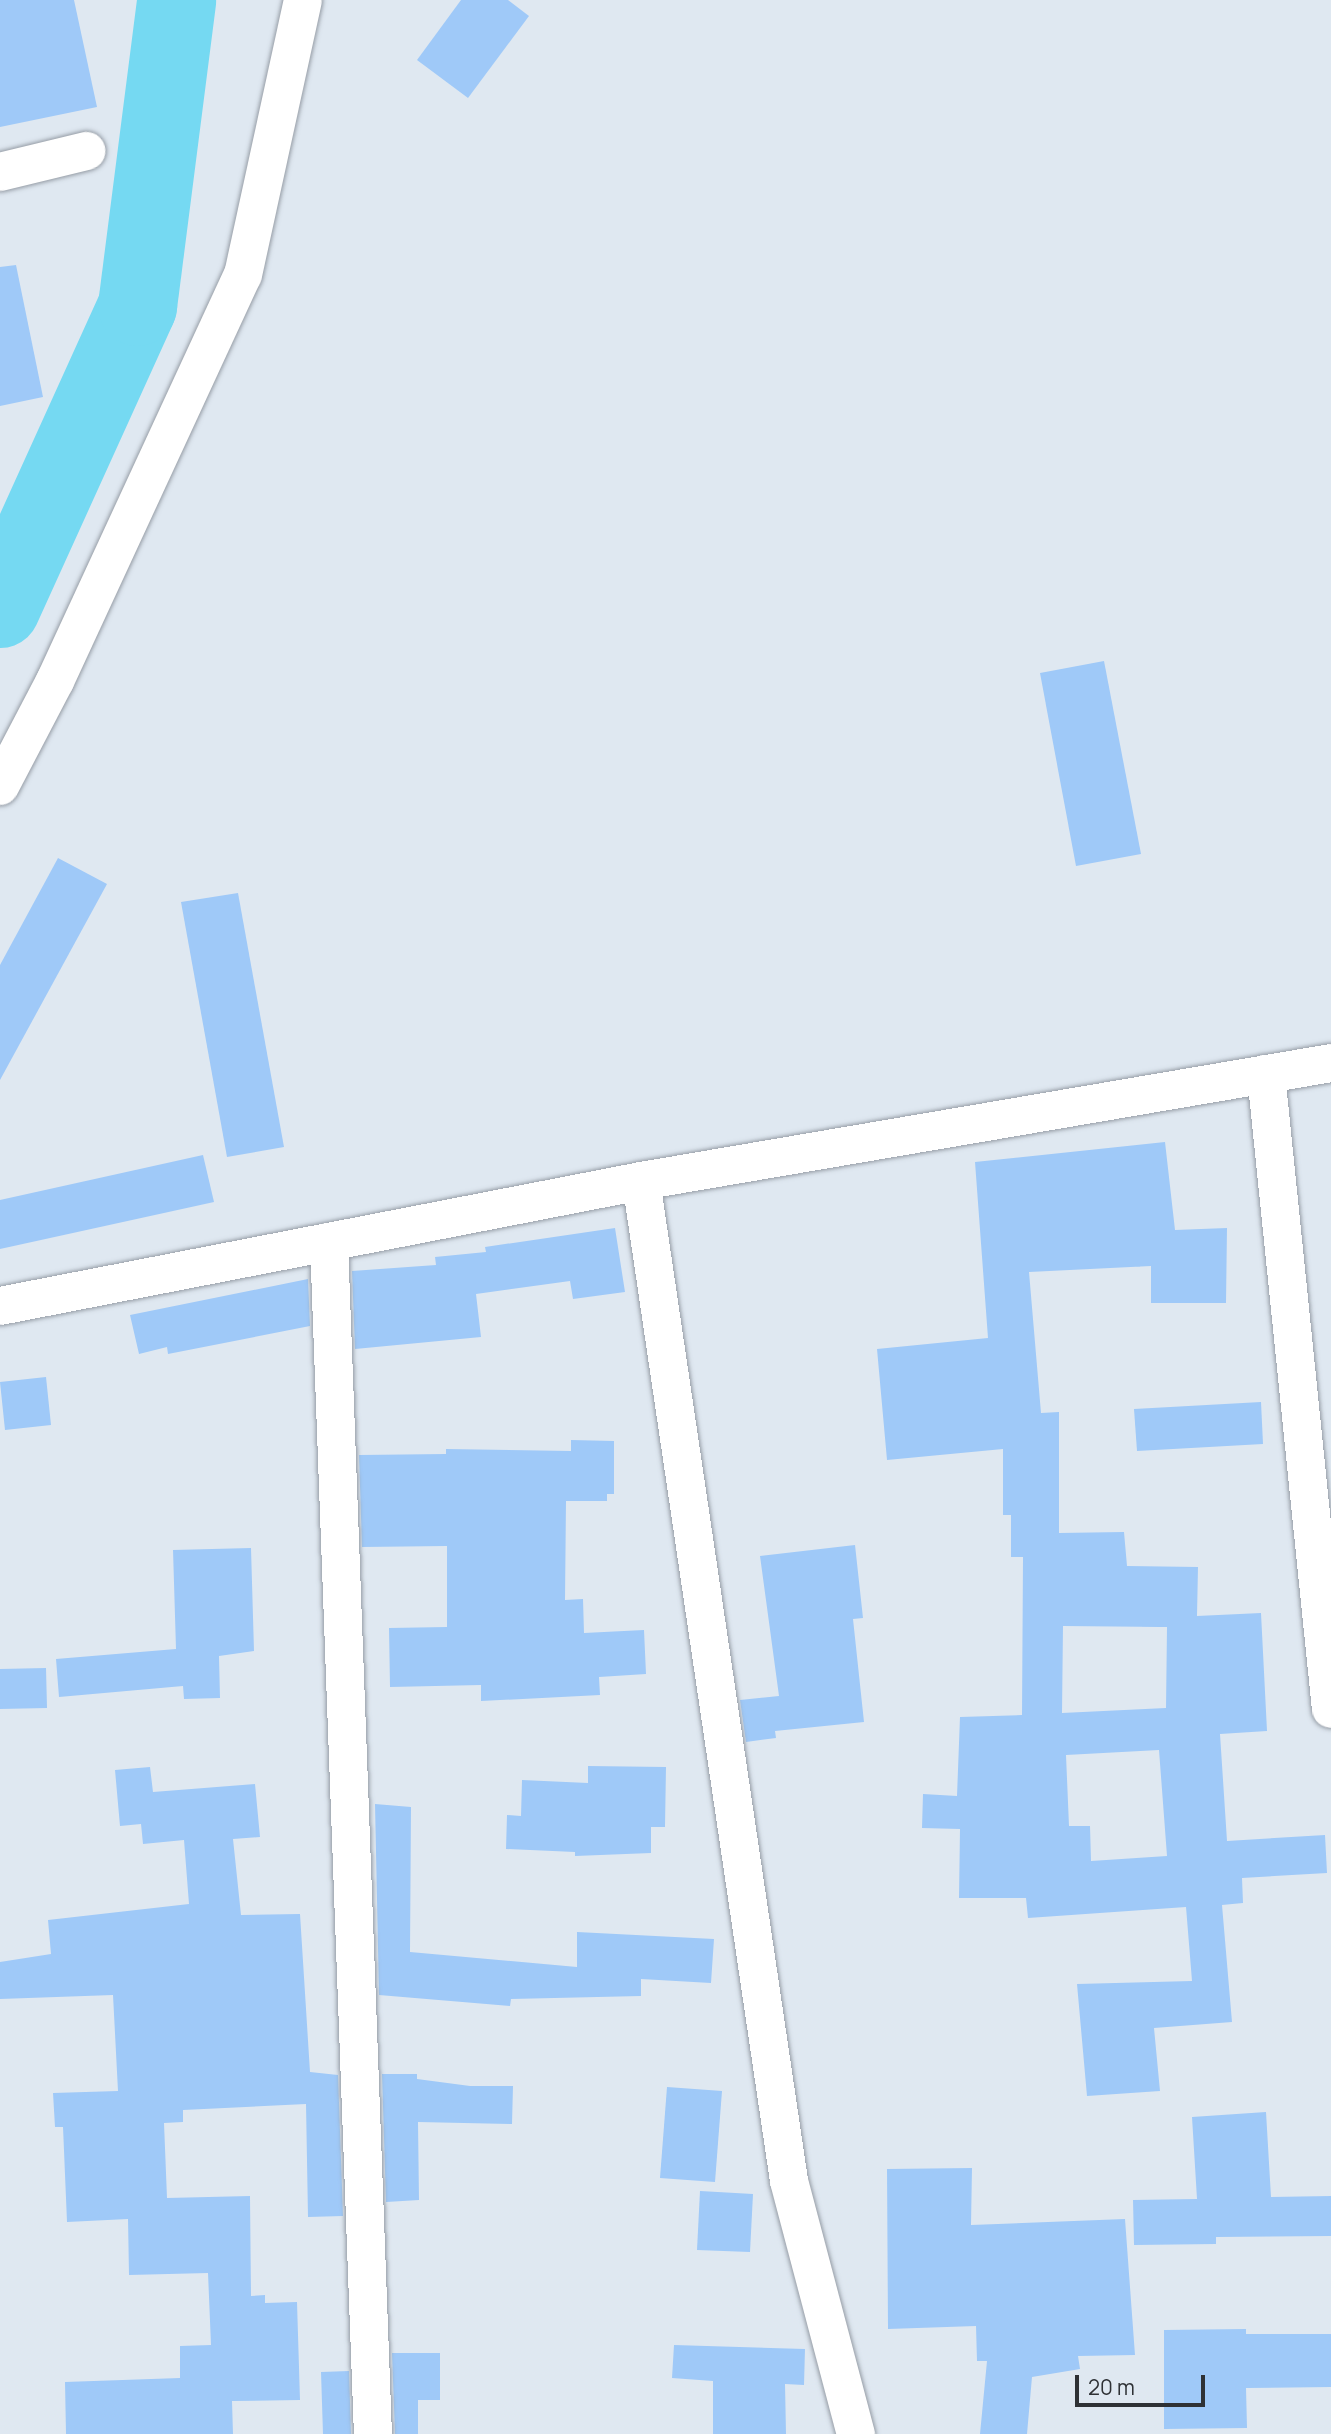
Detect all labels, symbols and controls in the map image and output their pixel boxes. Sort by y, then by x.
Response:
scale bar [1079,2360,1208,2404]
text: 20 m [1088,2373,1135,2401]

